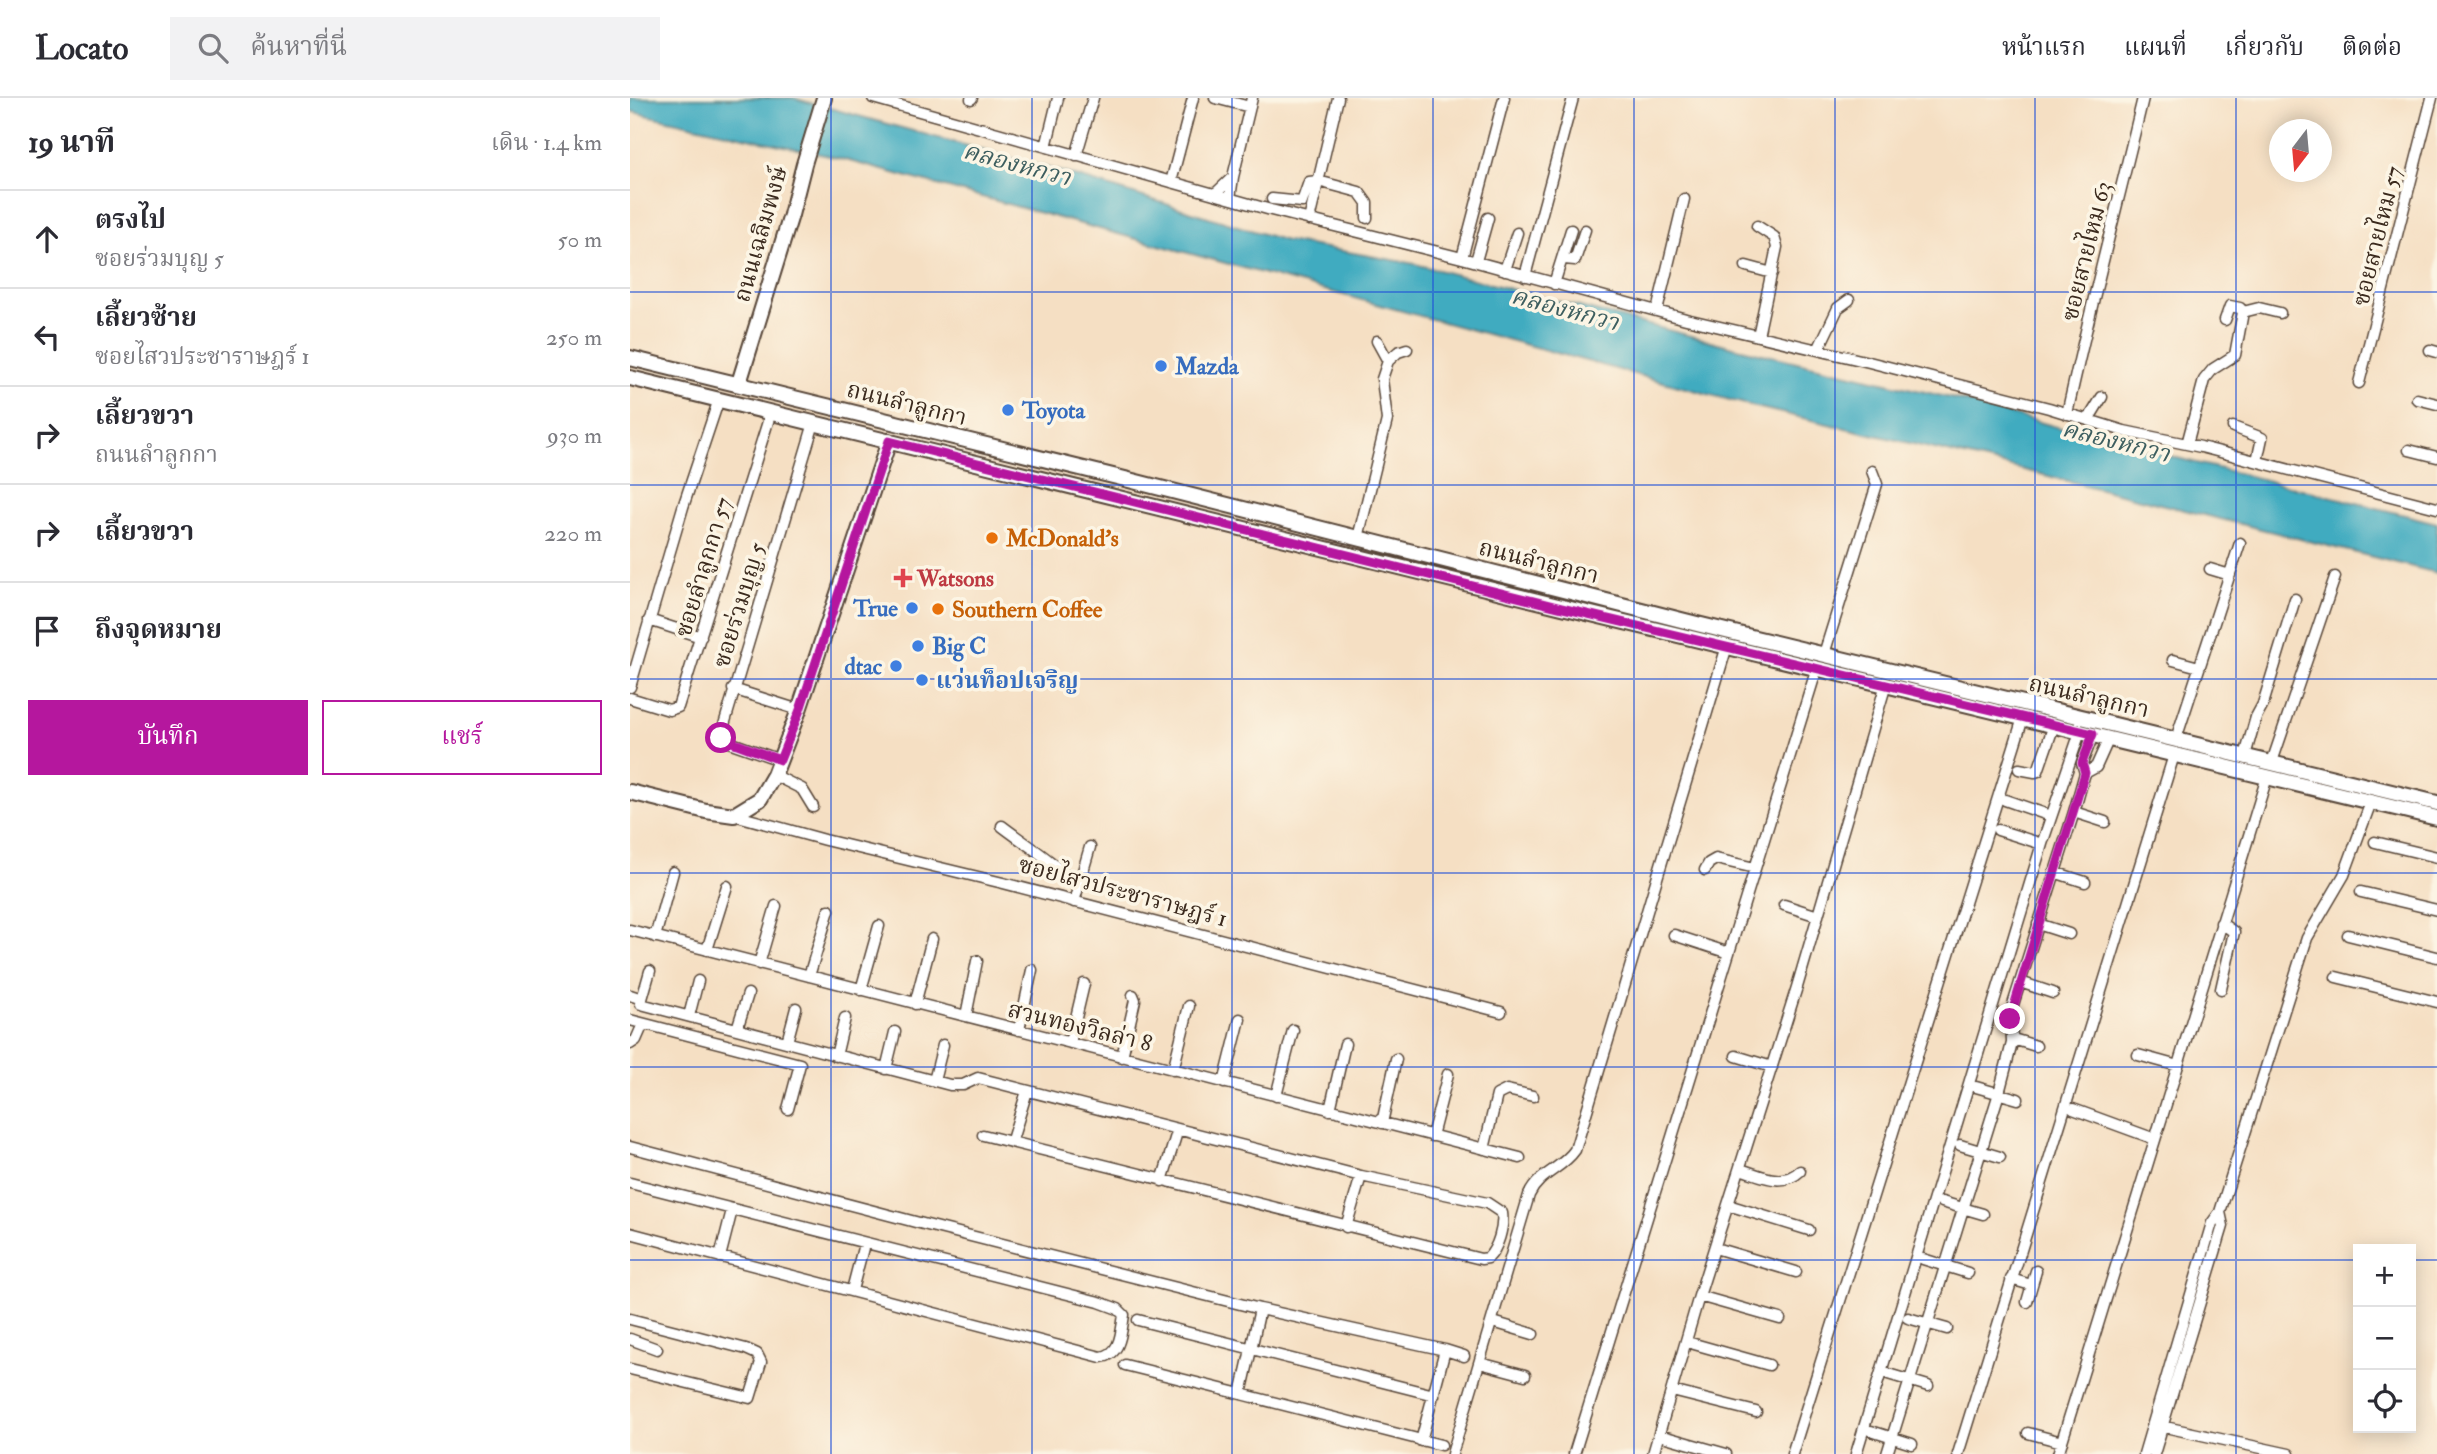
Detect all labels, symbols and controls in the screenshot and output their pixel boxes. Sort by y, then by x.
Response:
search box [170,17,660,80]
text: Locato [35,28,128,69]
icon: search [194,29,232,67]
text: ค้นหาที่นี่ [250,31,347,63]
text: หน้าแรก [2002,32,2086,63]
text: แผนที่ [2124,32,2187,63]
text: เกี่ยวกับ [2225,32,2304,63]
text: ติดต่อ [2342,32,2402,63]
north arrow [2269,119,2332,182]
text: 19 นาที [28,124,115,161]
text: เดิน · 1.4 km [491,128,602,157]
water label: คลองหกวา [960,135,1075,194]
street label: ซอยสายไหม 57 [2344,162,2409,309]
street label: ถนนเฉลิมพงษ์ [727,163,794,306]
street label: ซอยสายไหม 63 [2053,178,2118,324]
text: ตรงไป [95,204,166,236]
icon: ahead [28,220,66,258]
text: 50 m [558,225,602,254]
text: ซอยร่วมบุญ 5 [95,244,224,273]
water label: คลองหกวา [1508,280,1623,339]
text: เลี้ยวซ้าย [95,302,197,334]
icon: left [28,318,66,356]
text: 250 m [546,323,602,352]
text: ซอยไสวประชาราษฎร์ 1 [95,342,310,371]
place label: Mazda [1174,352,1240,381]
marker: Mazda [1153,358,1169,374]
street label: ถนนลำลูกกา [844,375,970,432]
place label: Toyota [1021,396,1087,426]
text: เลี้ยวขวา [95,400,194,432]
marker: Toyota [1000,402,1016,418]
water label: คลองหกวา [2059,413,2174,470]
icon: right [28,416,66,454]
text: 930 m [547,421,602,450]
text: ถนนลำลูกกา [95,440,218,469]
street label: ซอยลำลูกกา 57 [668,493,739,641]
icon: right [28,514,66,552]
text: เลี้ยวขวา [95,516,194,548]
text: 220 m [544,519,602,548]
place label: McDonald's [1005,524,1119,553]
marker: McDonald's [984,530,1000,546]
street label: ถนนลำลูกกา [1476,533,1602,590]
street label: ซอยร่วมบุญ 5 [707,539,772,671]
place label: Watsons [916,564,994,593]
marker: Watsons [895,570,911,586]
place label: True [852,594,898,623]
place label: Southern Coffee [952,595,1103,624]
marker: True [904,600,920,616]
marker: Southern Coffee [930,601,946,617]
icon: arrive [28,612,66,650]
text: ถึงจุดหมาย [95,614,222,646]
place label: Big C [932,632,986,662]
marker: Big C [910,638,926,654]
place label: dtac [845,652,883,681]
marker: dtac [888,658,904,674]
place label: แว่นท็อปเจริญ [936,666,1079,695]
street label: ถนนลำลูกกา [2026,669,2152,724]
marker: แว่นท็อปเจริญ [914,672,930,688]
button: บันทึก [28,700,308,775]
button: แชร์ [322,700,602,775]
route start [705,722,736,753]
street label: ซอยไสวประชาราษฎร์ 1 [1015,848,1231,933]
street label: สวนทองวิลล่า 8 [1005,995,1155,1058]
route end [1994,1003,2025,1034]
map controls [2353,1244,2416,1433]
button: + [2353,1244,2416,1307]
button: − [2353,1307,2416,1370]
button: locate [2353,1370,2416,1433]

